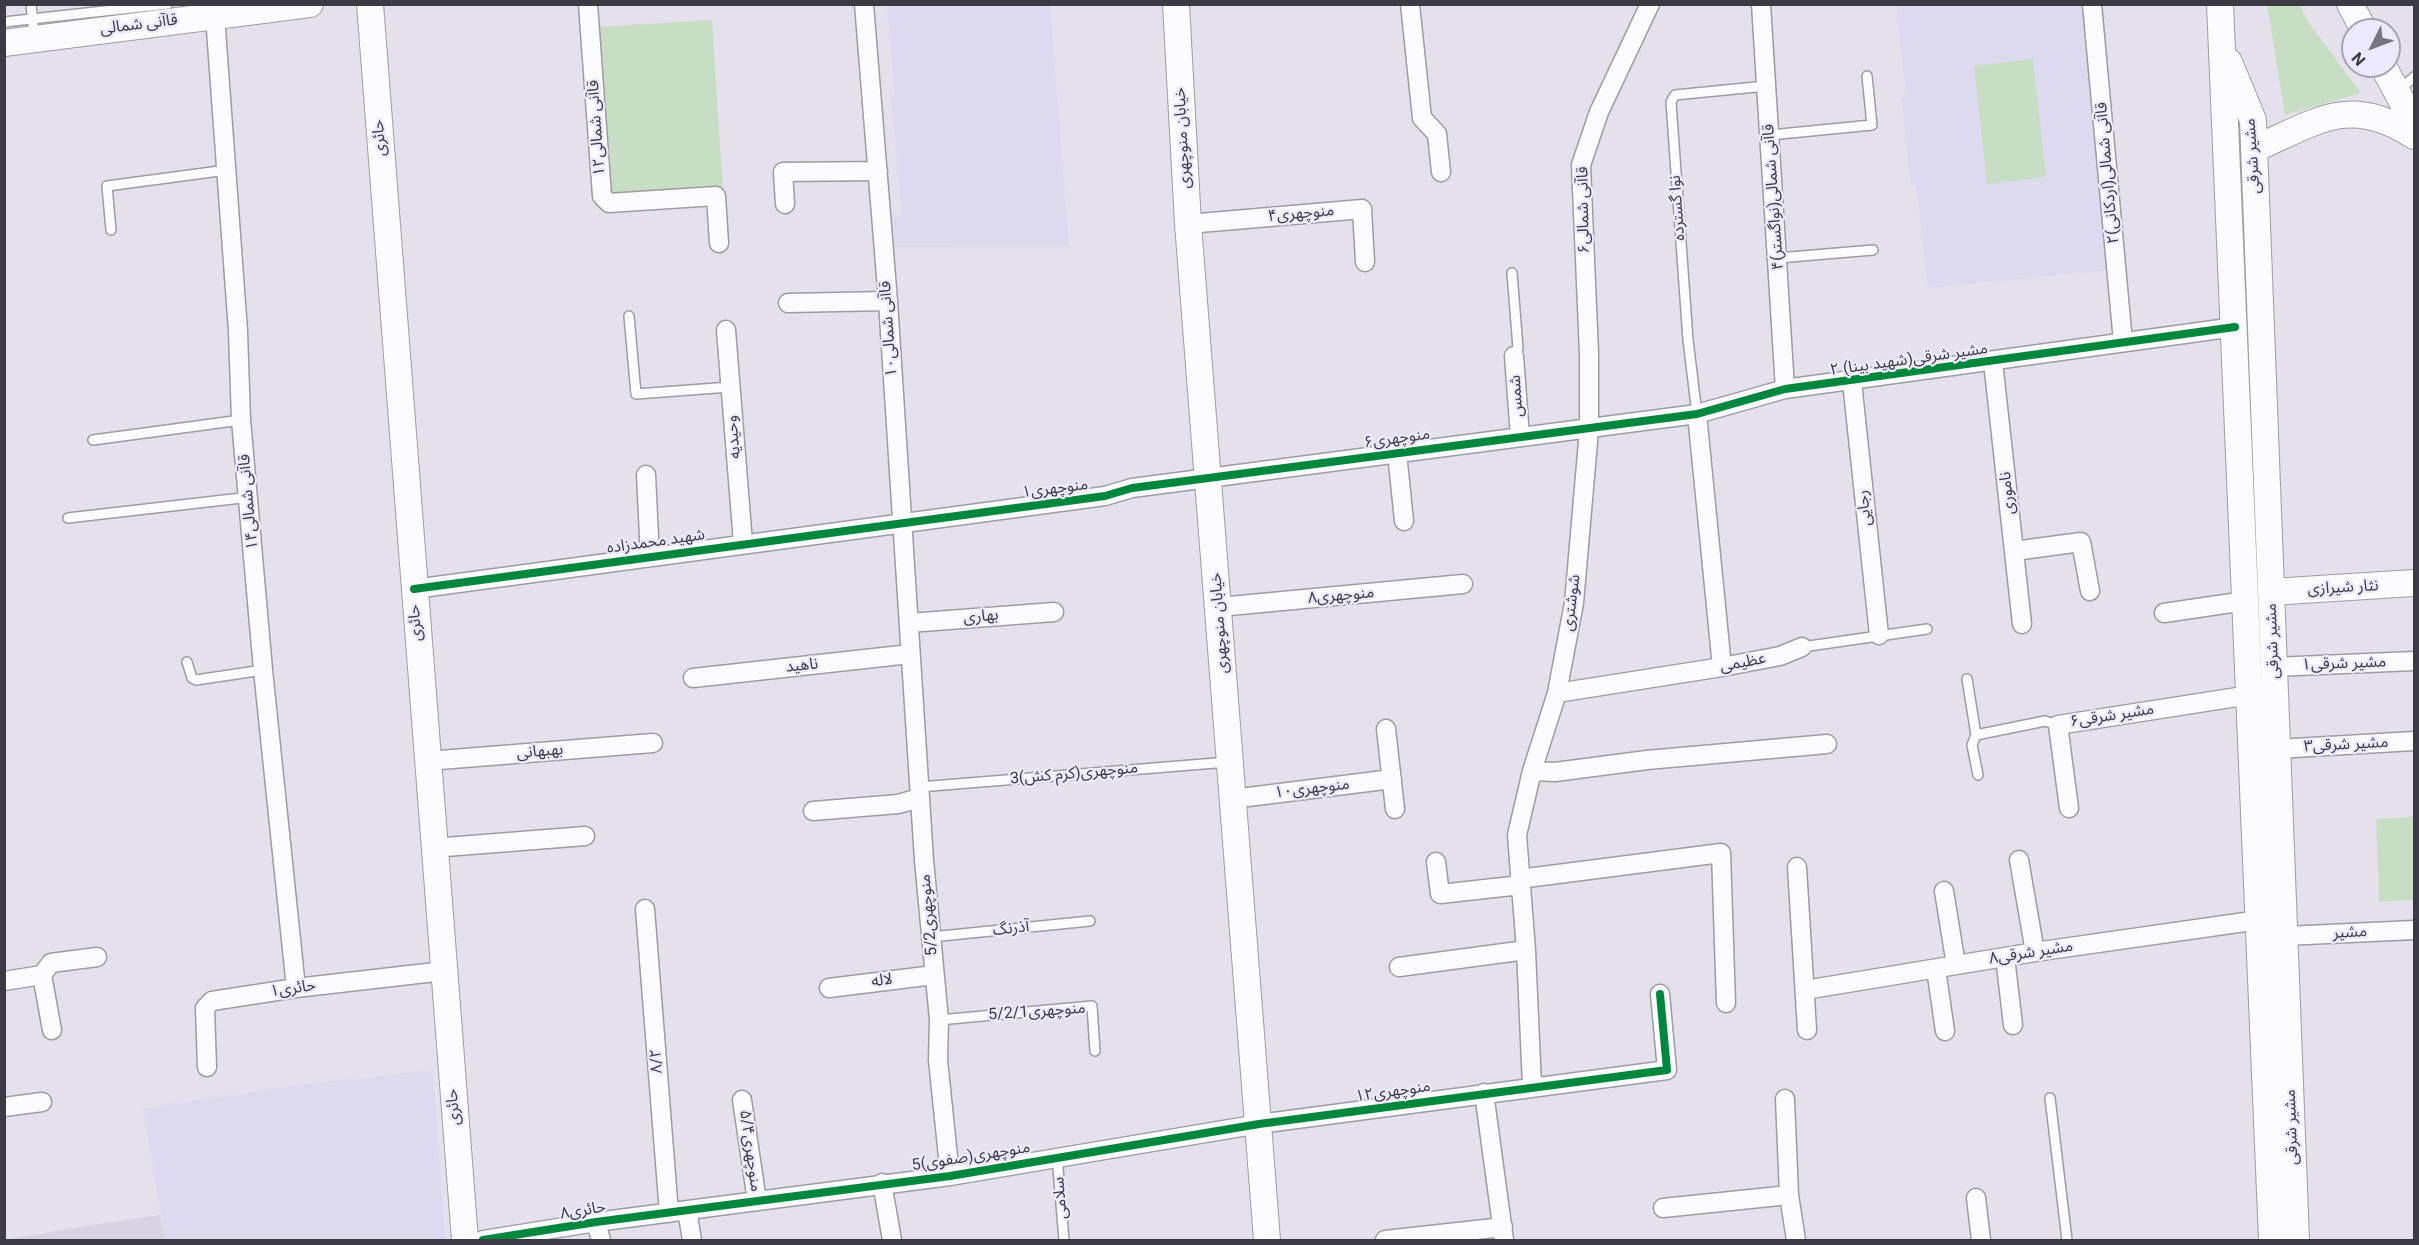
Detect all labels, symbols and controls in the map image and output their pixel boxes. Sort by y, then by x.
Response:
street label: قاآنی شمالی [99,11,179,39]
north arrow [2341,18,2401,78]
text: N [2348,48,2370,70]
street label: قاآنی شمالی۱۲ [584,79,610,177]
street label: خیابان منوچهری [1171,87,1195,189]
street label: ۲قاآنی شمالی(اردکانی) [2092,101,2124,245]
street label: مشیر شرقی [2241,118,2265,194]
street label: حائری [369,119,391,157]
street label: ۴قاآنی شمالی(نواگستر) [1759,123,1789,271]
street label: قاآنی شمالی۶ [1574,166,1594,254]
street label: نوا گسترده [1666,175,1690,241]
street label: منوچهری۴ [1267,202,1335,226]
street label: قاآنی شمالی۱۰ [876,280,902,378]
street label: ۲ مشیر شرقی(شهید بینا) [1829,339,1989,381]
street label: شمس [1506,374,1528,418]
street label: وحیدیه [723,414,745,460]
street label: منوچهری۶ [1363,425,1431,453]
street label: قاآنی شمالی۱۴ [235,453,263,551]
street label: ناموری [1996,471,2020,515]
street label: منوچهری۱ [1021,475,1089,503]
street label: رجایی [1854,489,1876,527]
street label: شهید محمدزاده [606,526,706,558]
street label: خیابان منوچهری [1207,572,1233,674]
street label: شوشتری [1559,573,1585,633]
street label: نثار شیرازی [2307,577,2379,599]
street label: منوچهری۸ [1307,584,1375,608]
street label: مشیر شرقی [2262,603,2284,679]
street label: حائری [405,604,427,642]
street label: بهاری [963,606,999,628]
street label: عظیمی [1718,649,1768,677]
street label: ۱مشیر شرقی [2301,653,2387,675]
street label: ناهید [785,655,819,677]
street label: ۶مشیر شرقی [2069,700,2155,732]
street label: ۳مشیر شرقی [2303,733,2389,757]
street label: بهبهانی [516,740,564,764]
street label: 3منوچهری(کرم کش) [1009,759,1139,789]
street label: منوچهری۱۰ [1273,775,1351,803]
street label: 5/2منوچهری [916,873,942,957]
street label: آذرنگ [992,918,1030,940]
street label: مشیر [2332,923,2368,943]
street label: مشیر شرقی۸ [1988,937,2074,969]
street label: لاله [870,970,894,992]
street label: حائری۱ [269,976,317,1002]
street label: 5/2/1منوچهری [988,999,1086,1025]
street label: ۸/۲ [647,1048,667,1074]
street label: منوچهری۱۲ [1354,1077,1432,1107]
street label: حائری [443,1088,465,1126]
street label: مشیر شرقی [2281,1089,2303,1165]
street label: منوچهری۵/۴ [735,1109,765,1193]
street label: 5منوچهری(صفوی) [910,1138,1032,1176]
street label: سلامی [1050,1176,1072,1220]
street label: حائری۸ [559,1198,607,1224]

